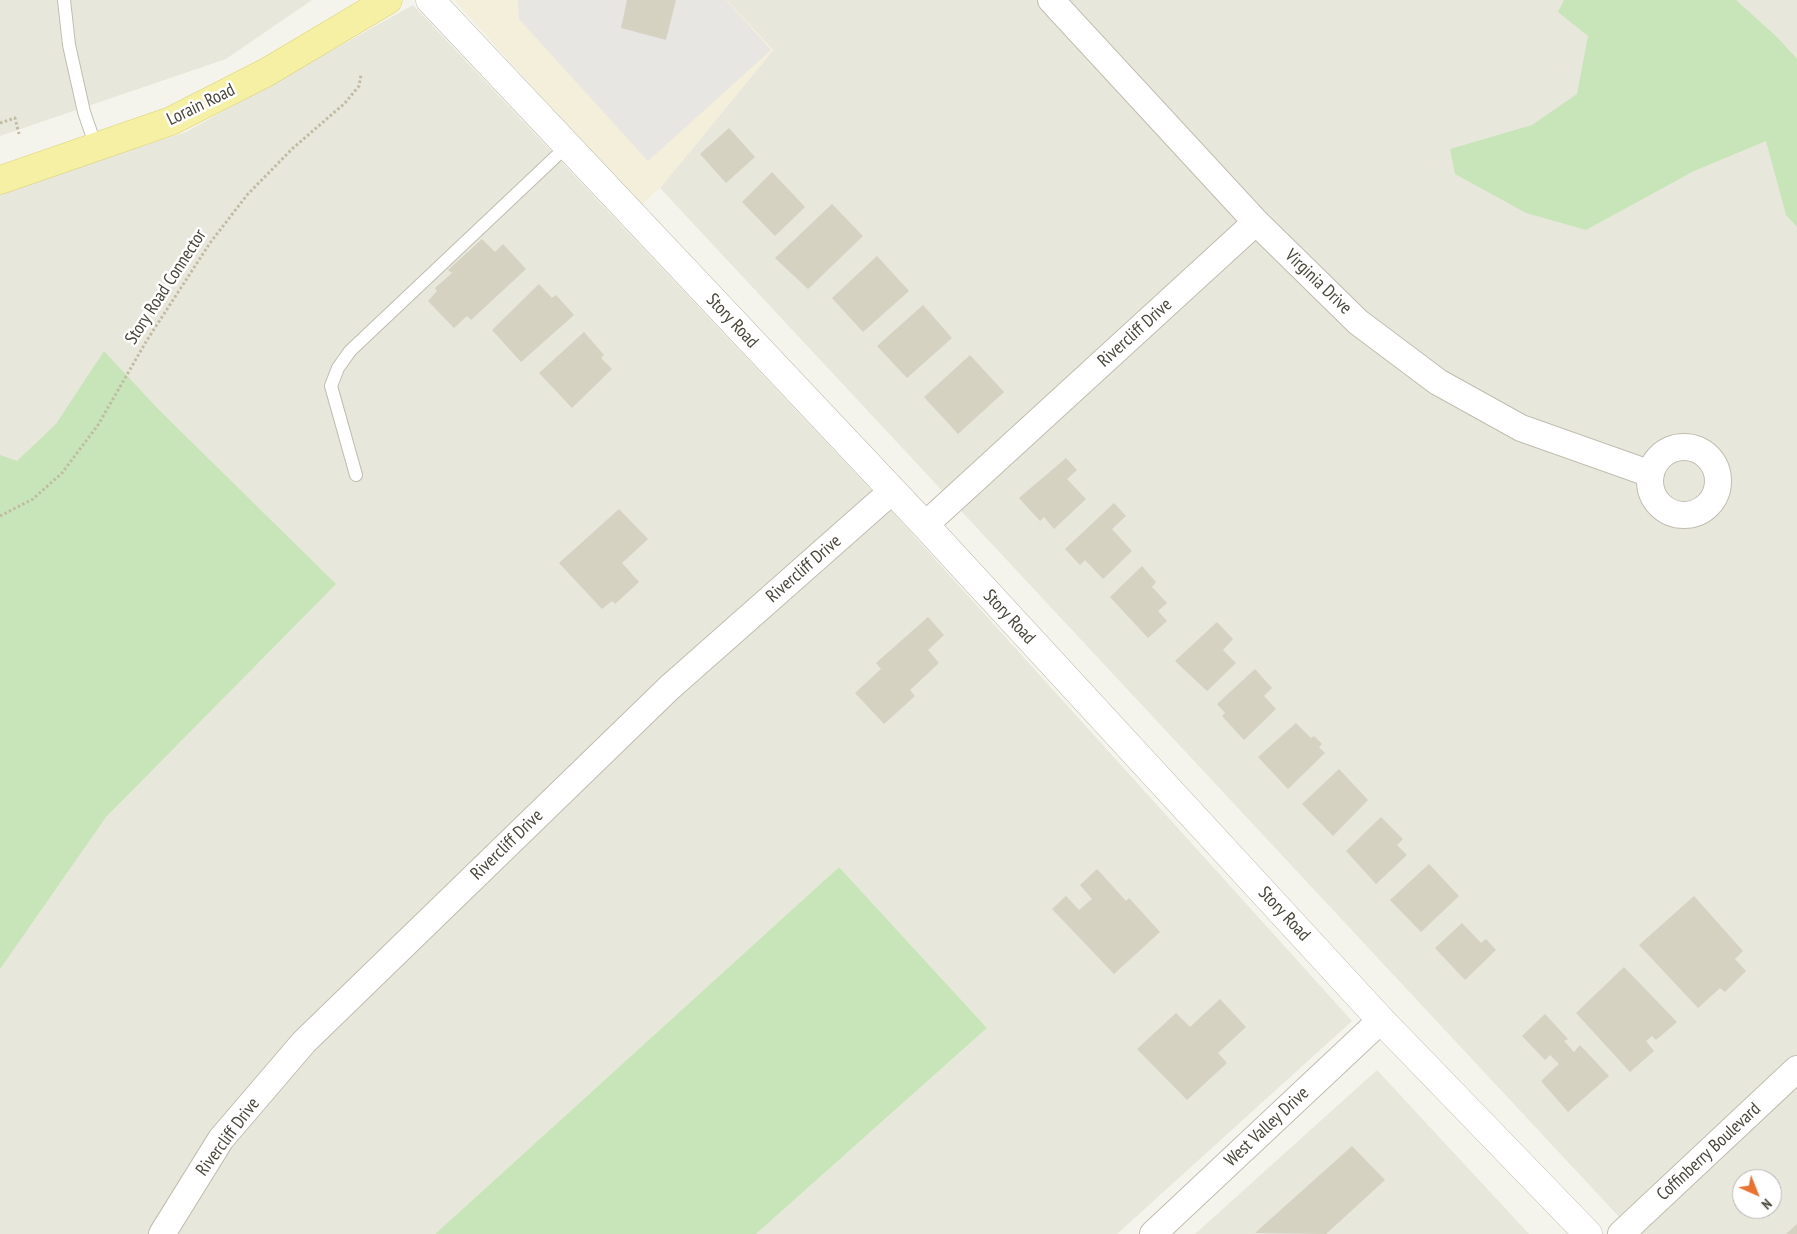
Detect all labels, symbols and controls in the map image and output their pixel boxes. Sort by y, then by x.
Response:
street label: Lorain Road [163,79,239,131]
street label: Story Road Connector [121,225,211,349]
street label: Virginia Drive [1280,245,1356,319]
street label: Story Road [701,289,763,353]
street label: Rivercliff Drive [1094,294,1176,372]
street label: Rivercliff Drive [762,531,846,607]
street label: Story Road [978,585,1040,649]
street label: Rivercliff Drive [466,805,548,885]
street label: Story Road [1253,882,1315,946]
street label: West Valley Drive [1220,1083,1314,1171]
street label: Rivercliff Drive [192,1094,264,1180]
street label: Coffinberry Boulevard [1653,1099,1765,1205]
north arrow [1732,1169,1782,1219]
text: N [1758,1195,1776,1213]

